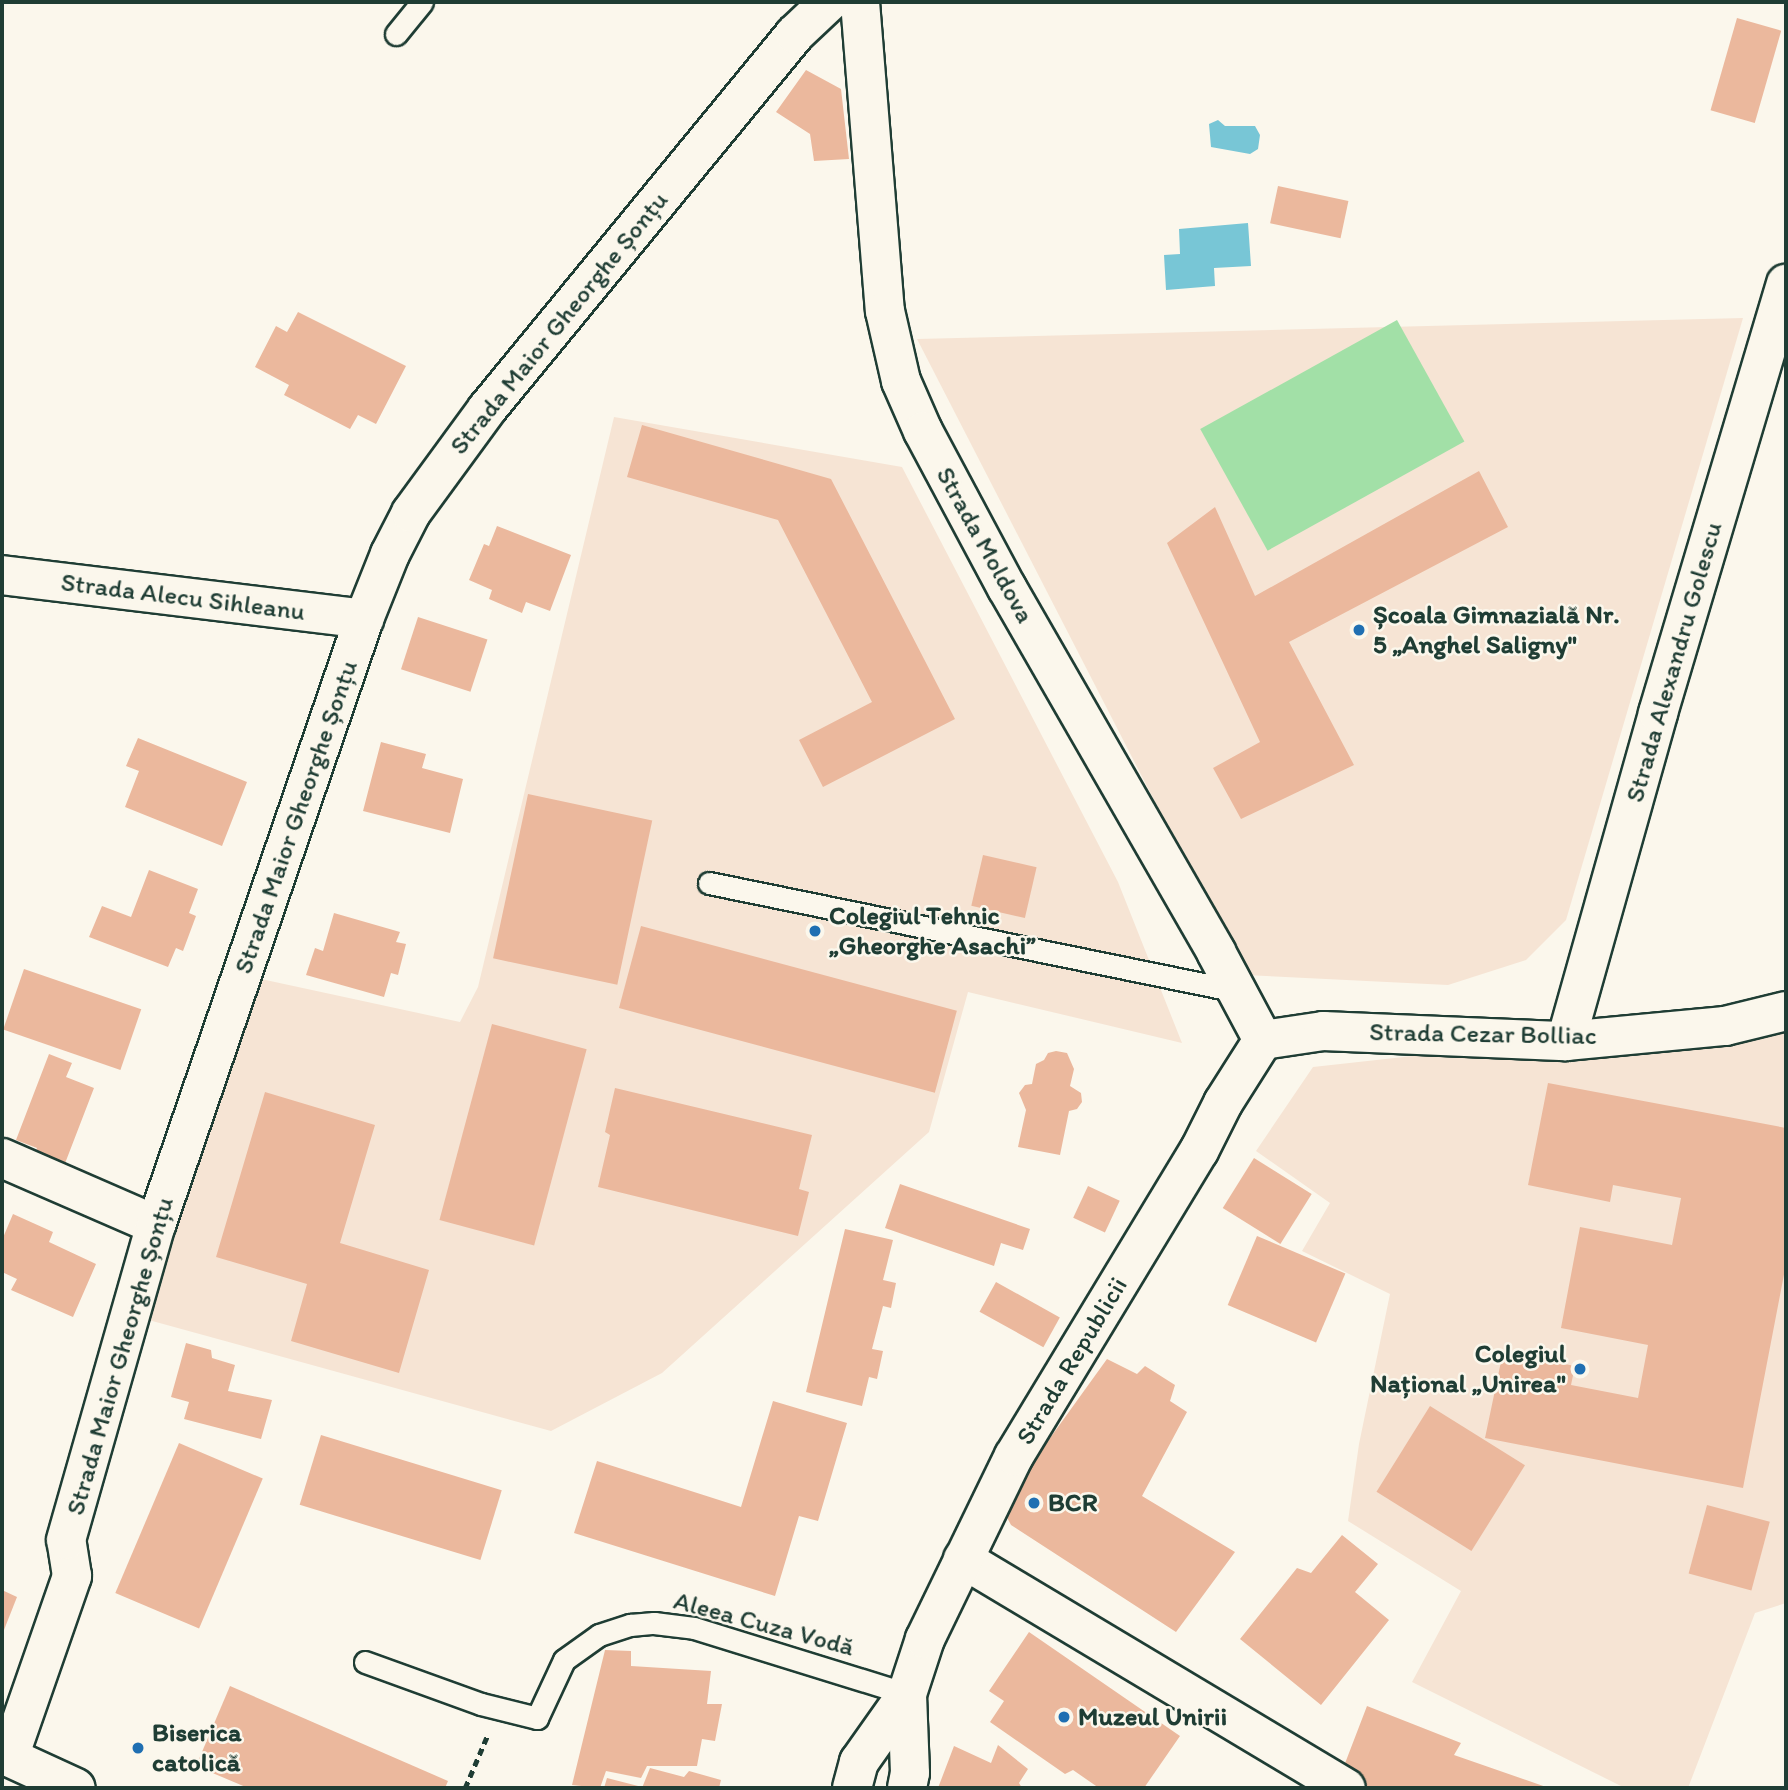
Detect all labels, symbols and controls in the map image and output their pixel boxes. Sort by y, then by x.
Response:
street label: Strada Maior Gheorghe Șonțu [443,185,675,461]
street label: Strada Moldova [929,461,1041,629]
street label: Strada Alexandru Golescu [1619,518,1729,806]
street label: Strada Alecu Sihleanu [59,567,307,627]
place label: Școala Gimnazială Nr. 5 „Anghel Saligny" [1373,599,1619,660]
marker: Școala Gimnazială Nr. 5 „Anghel Saligny" [1351,622,1367,638]
street label: Strada Maior Gheorghe Șonțu [227,656,365,978]
place label: Colegiul Tehnic „Gheorghe Asachi” [829,900,1035,962]
marker: Colegiul Tehnic „Gheorghe Asachi” [807,923,823,939]
street label: Strada Cezar Bolliac [1369,1016,1597,1052]
street label: Strada Maior Gheorghe Șonțu [59,1193,181,1519]
street label: Strada Republicii [1010,1272,1134,1450]
place label: Colegiul Național „Unirea" [1371,1338,1566,1400]
marker: Colegiul Național „Unirea" [1572,1361,1588,1377]
place label: BCR [1048,1487,1098,1519]
marker: BCR [1026,1495,1042,1511]
street label: Aleea Cuza Vodă [671,1585,857,1663]
place label: Muzeul Unirii [1078,1701,1227,1733]
marker: Muzeul Unirii [1056,1709,1072,1725]
place label: Biserica catolică [152,1717,242,1778]
marker: Biserica catolică [130,1740,146,1756]

